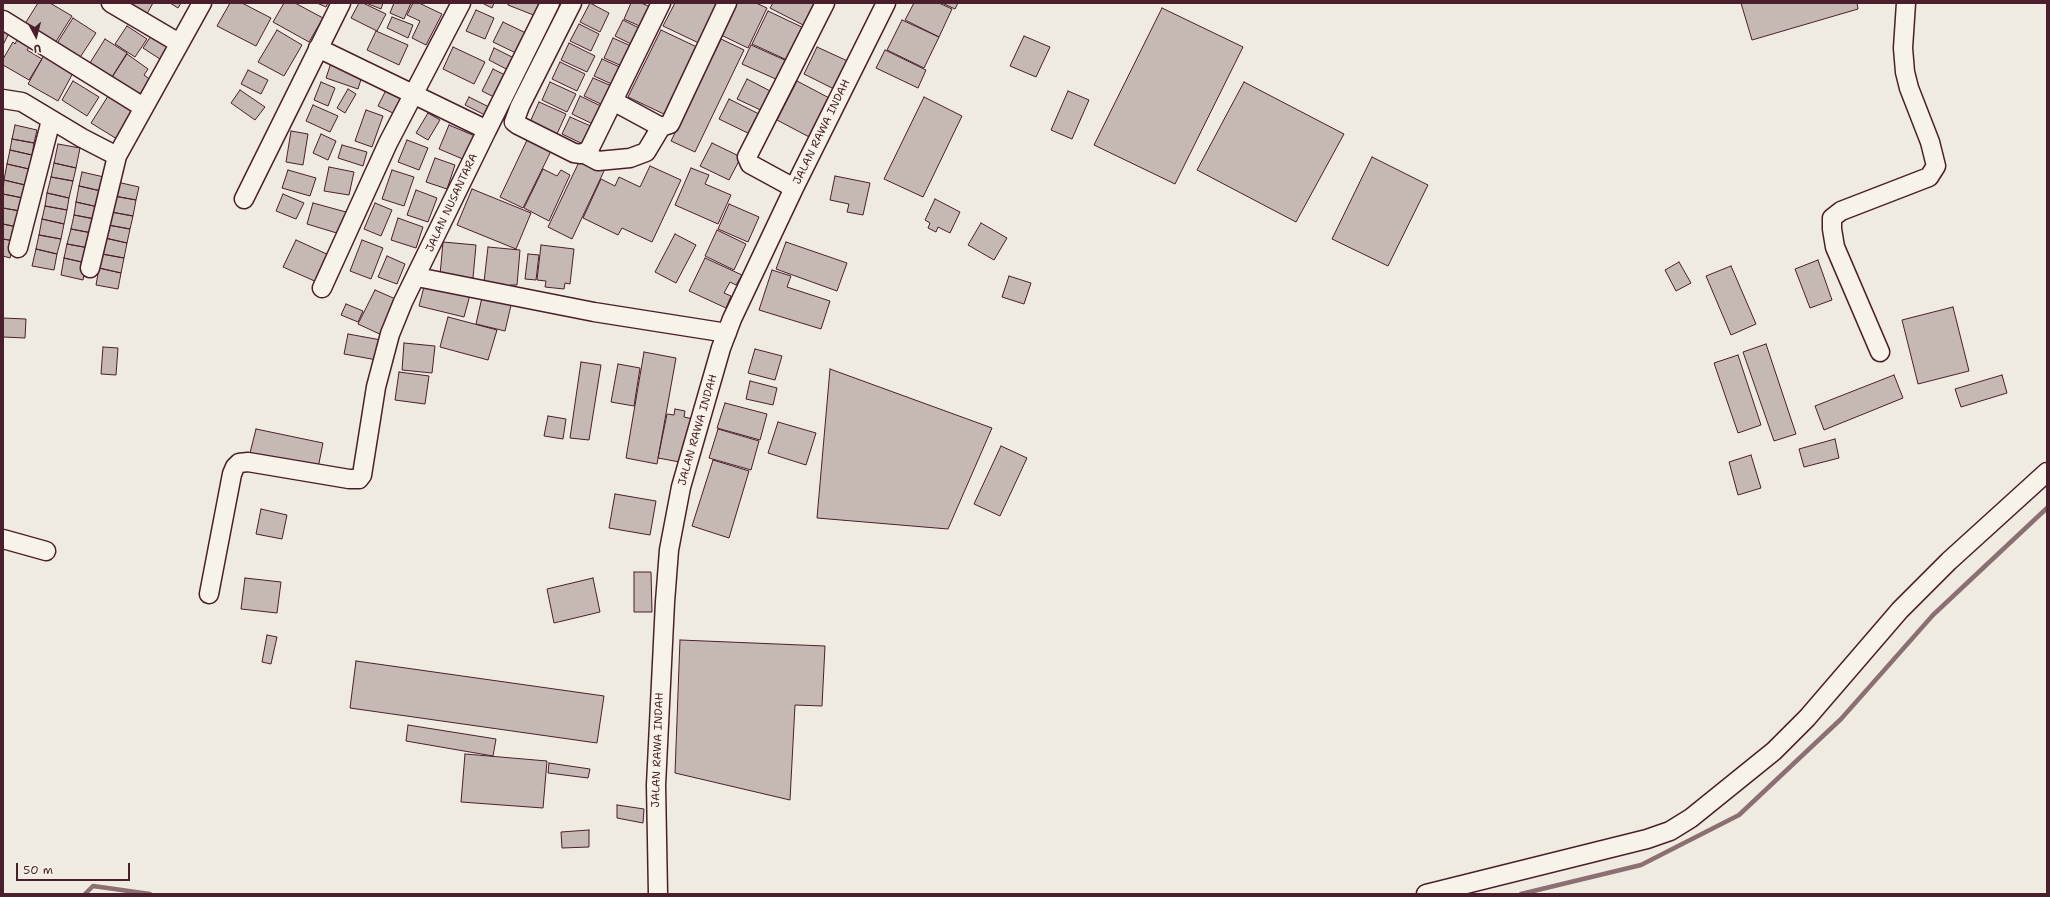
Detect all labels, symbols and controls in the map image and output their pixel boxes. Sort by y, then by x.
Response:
north arrow [16,16,56,56]
text: U [33,41,42,56]
street label: JALAN RAWA INDAH [791,77,853,187]
street label: JALAN NUSANTARA [423,152,481,254]
street label: JALAN RAWA INDAH [676,373,720,487]
street label: JALAN RAWA INDAH [649,692,667,808]
scale bar [18,855,132,881]
text: 50 m [23,862,53,878]

